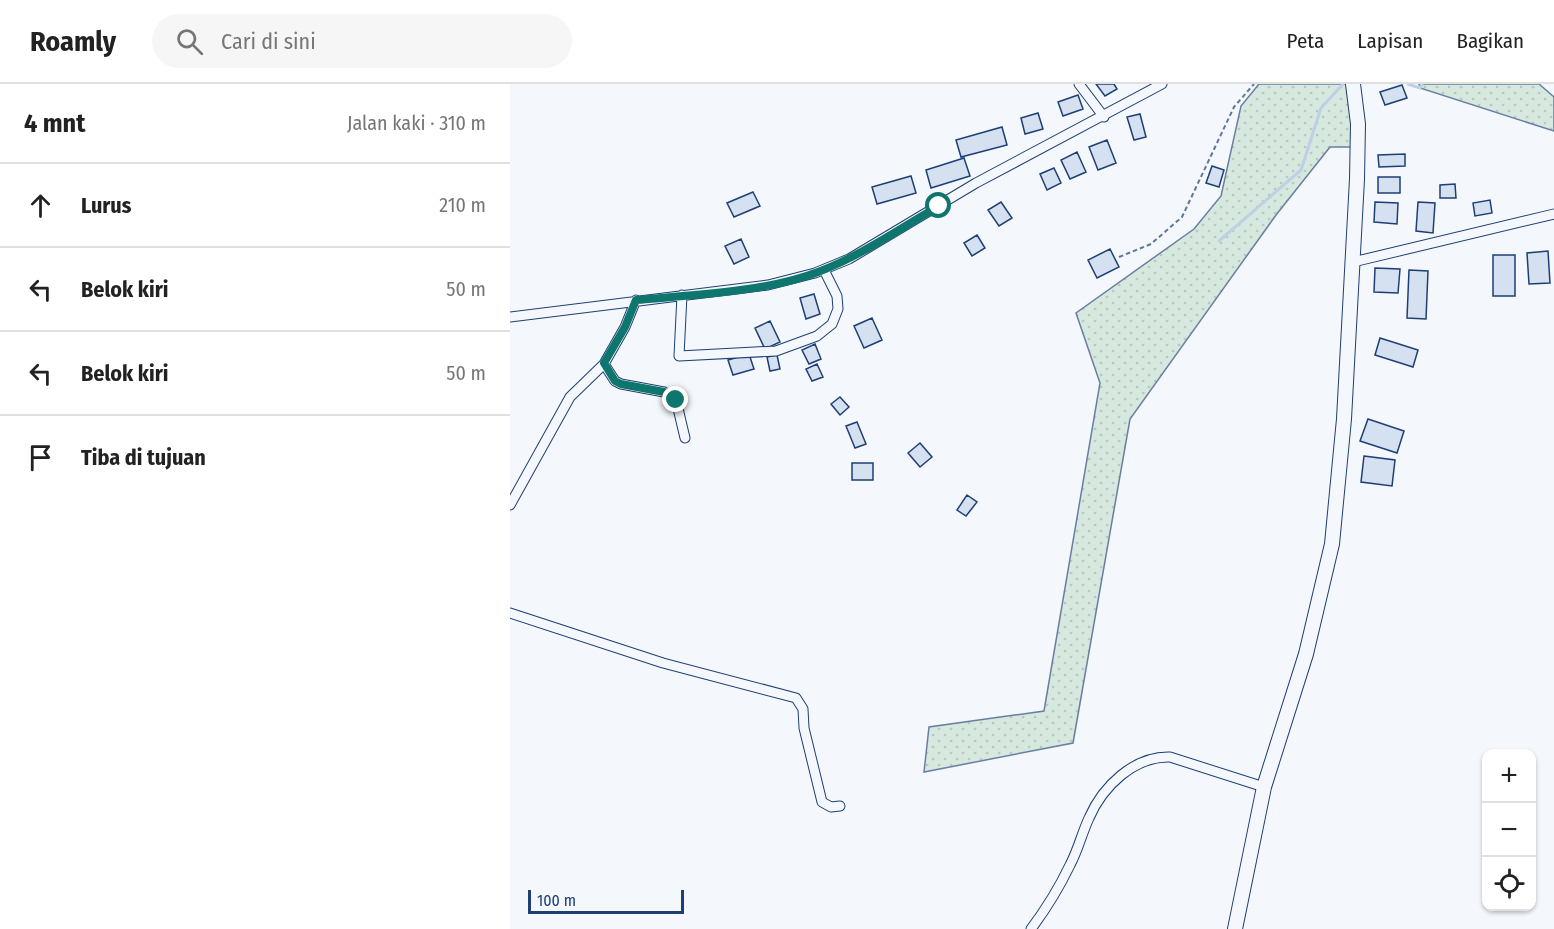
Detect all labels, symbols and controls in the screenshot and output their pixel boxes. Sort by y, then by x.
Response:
search box [152,14,572,68]
text: Roamly [30,25,116,58]
icon: search [173,25,206,58]
text: Cari di sini [221,28,316,55]
text: Peta [1287,28,1324,54]
text: Lapisan [1357,28,1423,54]
text: Bagikan [1456,28,1524,54]
text: 4 mnt [24,108,85,139]
text: Jalan kaki · 310 m [347,111,486,135]
icon: ahead [24,189,57,222]
text: Lurus [81,192,131,219]
route start [925,192,951,218]
text: 210 m [439,193,486,217]
icon: left [24,273,57,306]
text: Belok kiri [81,276,169,303]
text: 50 m [446,277,486,301]
icon: left [24,357,57,390]
text: Belok kiri [81,360,169,387]
text: 50 m [446,361,486,385]
route end [662,386,688,412]
icon: arrive [24,441,57,474]
text: Tiba di tujuan [81,444,206,471]
map controls [1482,749,1536,911]
button: + [1482,749,1536,803]
button: − [1482,803,1536,857]
button: locate [1482,857,1536,911]
scale bar [528,887,684,914]
text: 100 m [537,891,576,910]

